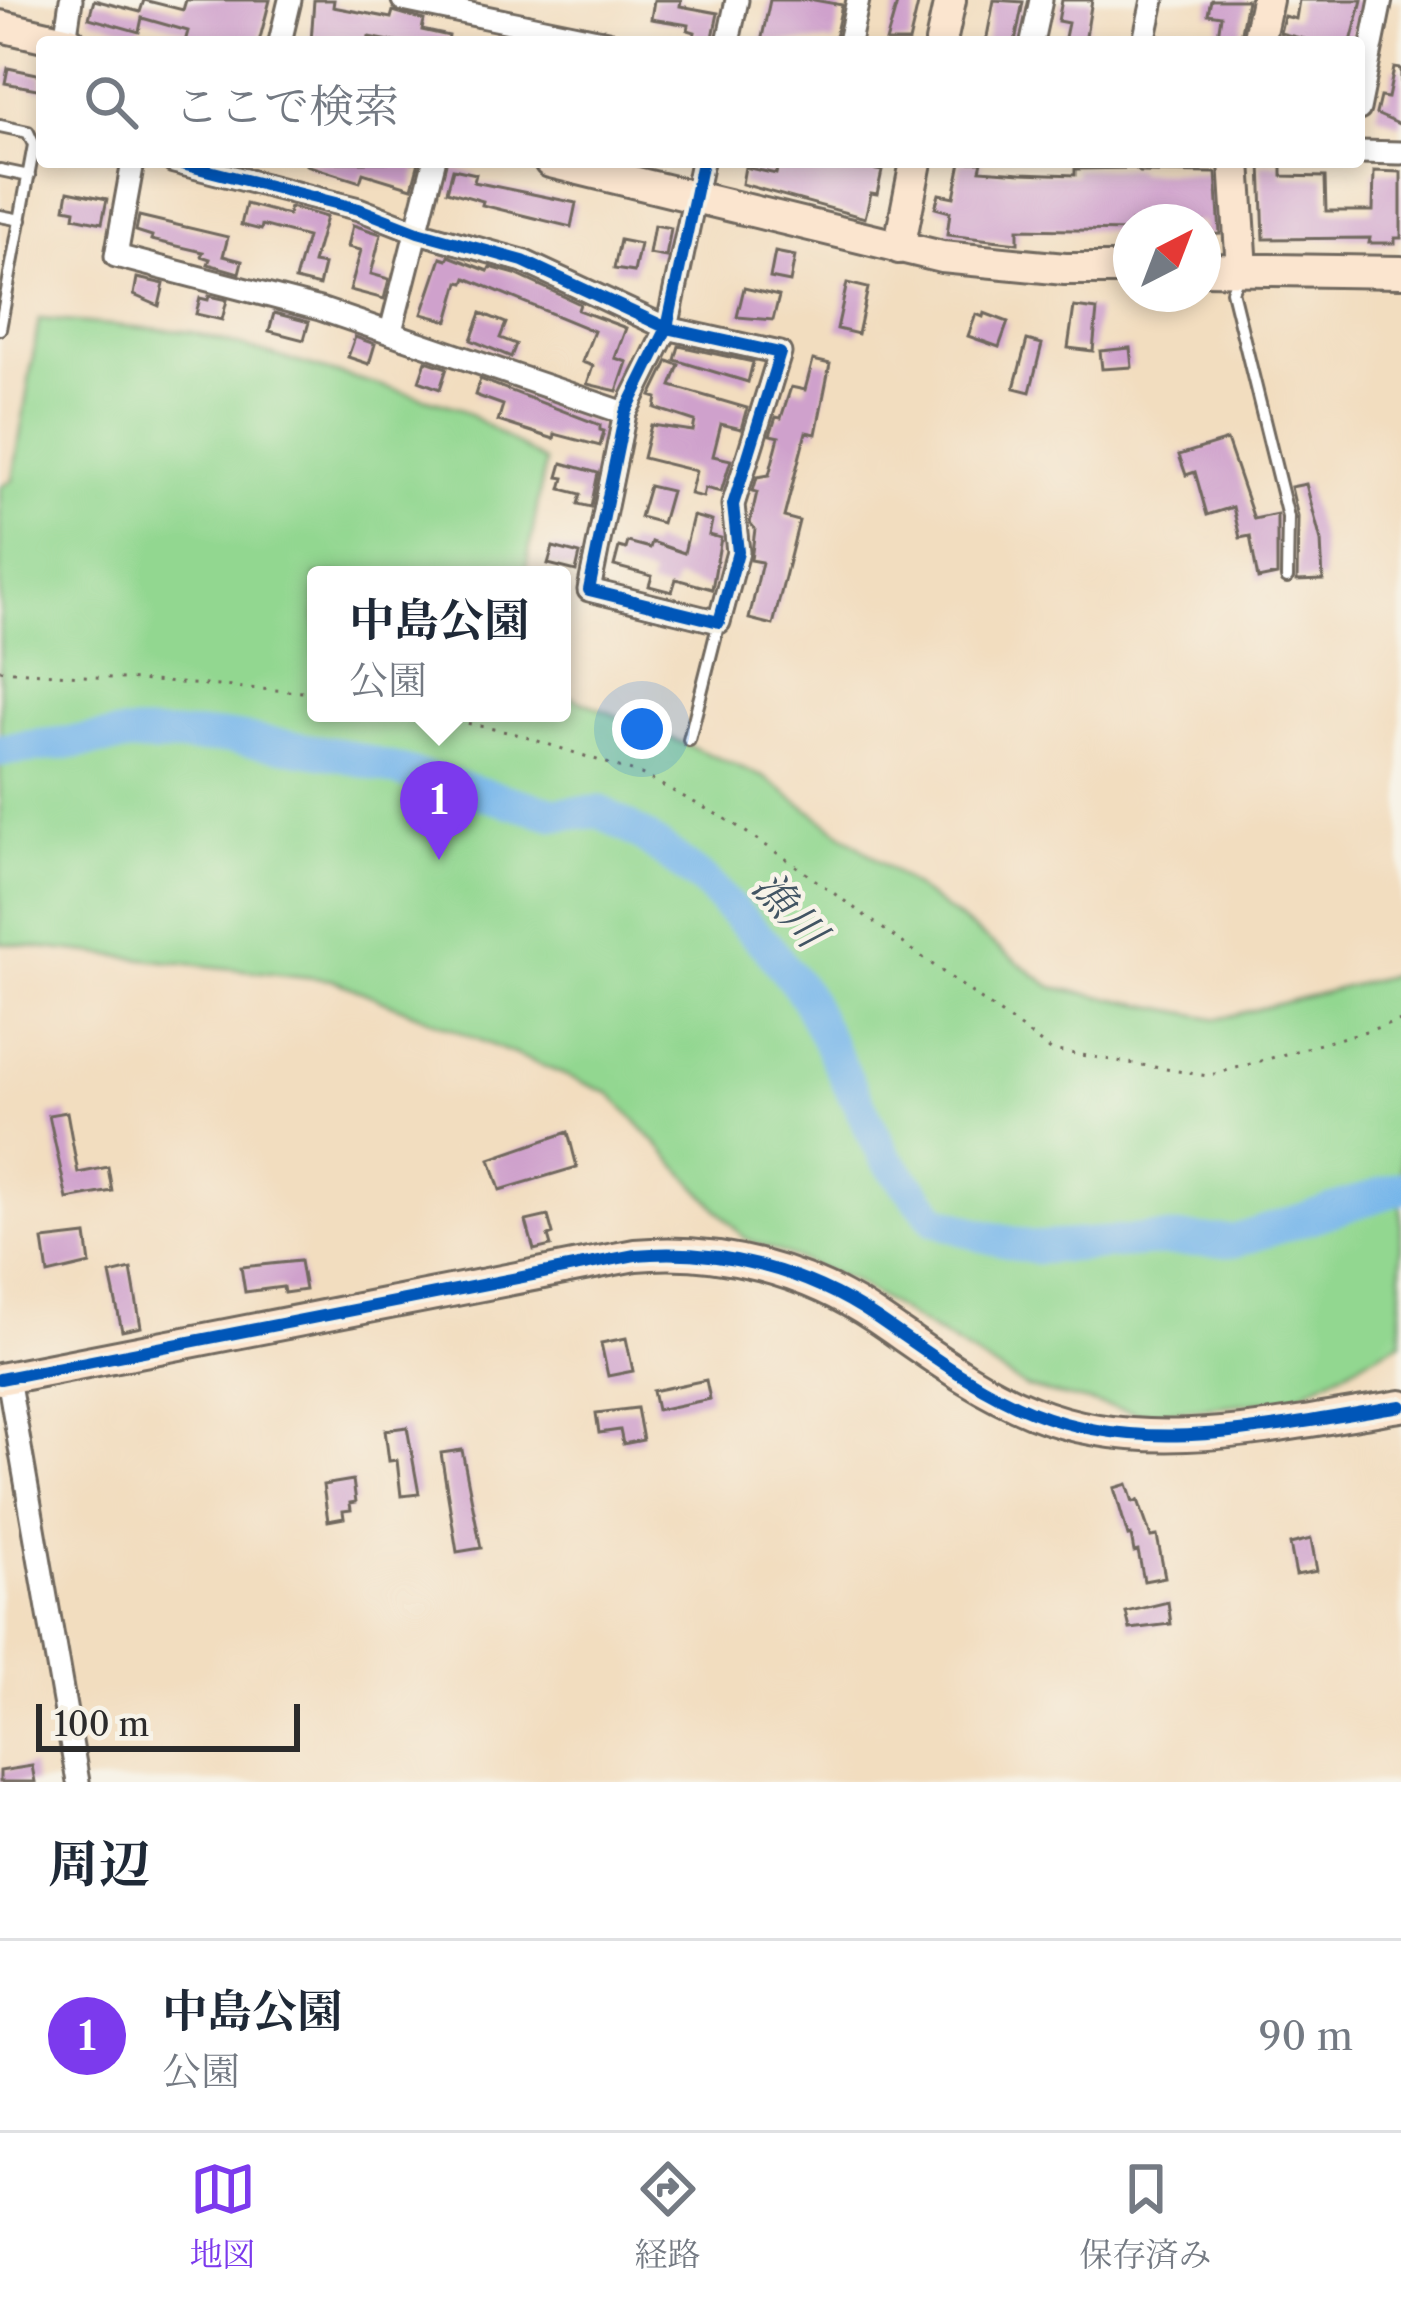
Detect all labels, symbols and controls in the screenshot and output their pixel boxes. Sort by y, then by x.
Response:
search box [36,36,1365,168]
icon: search [78,69,144,135]
text: ここで検索 [174,78,399,134]
north arrow [1113,204,1221,312]
popup [307,566,571,722]
text: 中島公園 [349,592,529,648]
text: 公園 [349,656,427,704]
your location [612,699,672,759]
pin: 1 [400,761,478,860]
water label: 漁川 [743,860,840,961]
scale bar [36,1698,300,1751]
text: 100 m [54,1704,149,1745]
text: 周辺 [48,1833,150,1895]
text: 中島公園 [162,1983,342,2039]
text: 1 [78,2012,96,2060]
text: 90 m [1259,2012,1353,2060]
text: 公園 [162,2047,240,2095]
tab: 地図 [190,2156,256,2275]
tab: 経路 [635,2156,701,2275]
tab: 保存済み [1080,2156,1212,2275]

